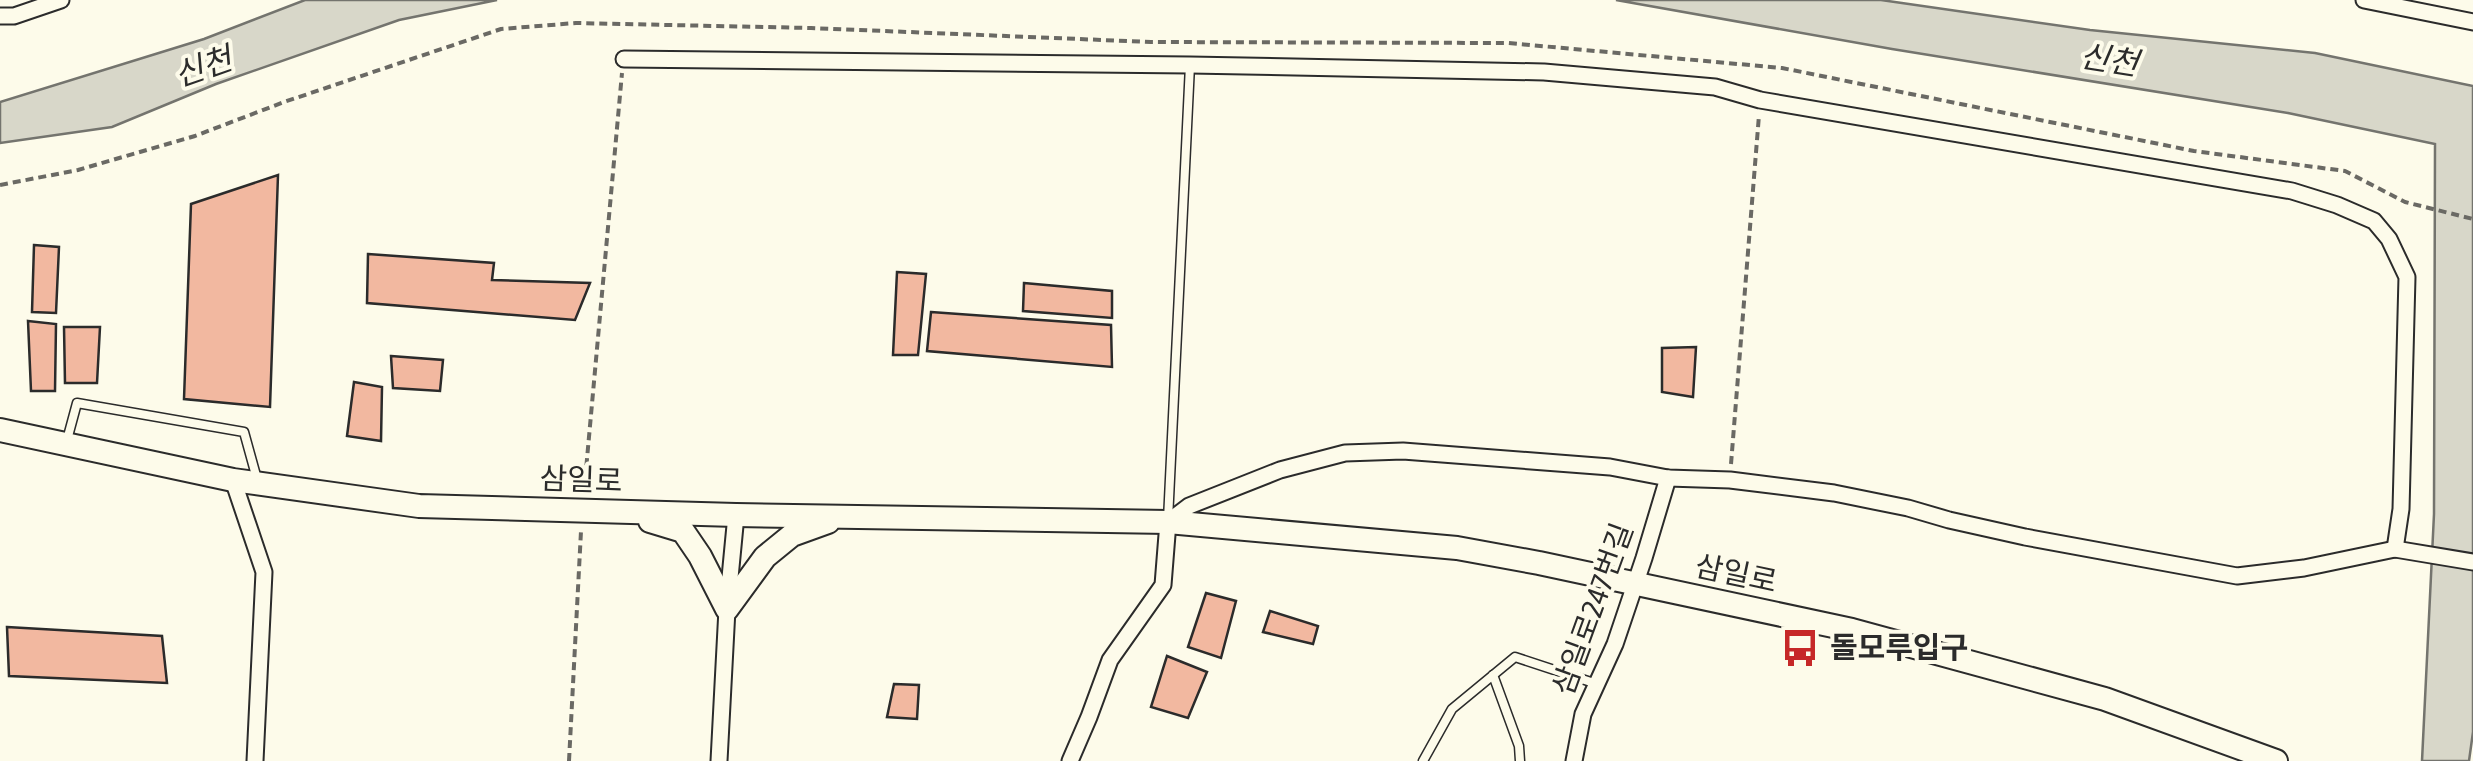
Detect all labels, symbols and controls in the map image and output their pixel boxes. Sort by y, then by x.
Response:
water label: 신천 [2077,37,2145,83]
water label: 신천 [169,38,240,94]
street label: 삼일로 [539,461,623,497]
street label: 삼일로247번길 [1545,518,1639,699]
street label: 삼일로 [1692,548,1780,598]
bus stop icon: 돌모루입구 [1779,627,1821,669]
place label: 돌모루입구 [1830,630,1968,664]

